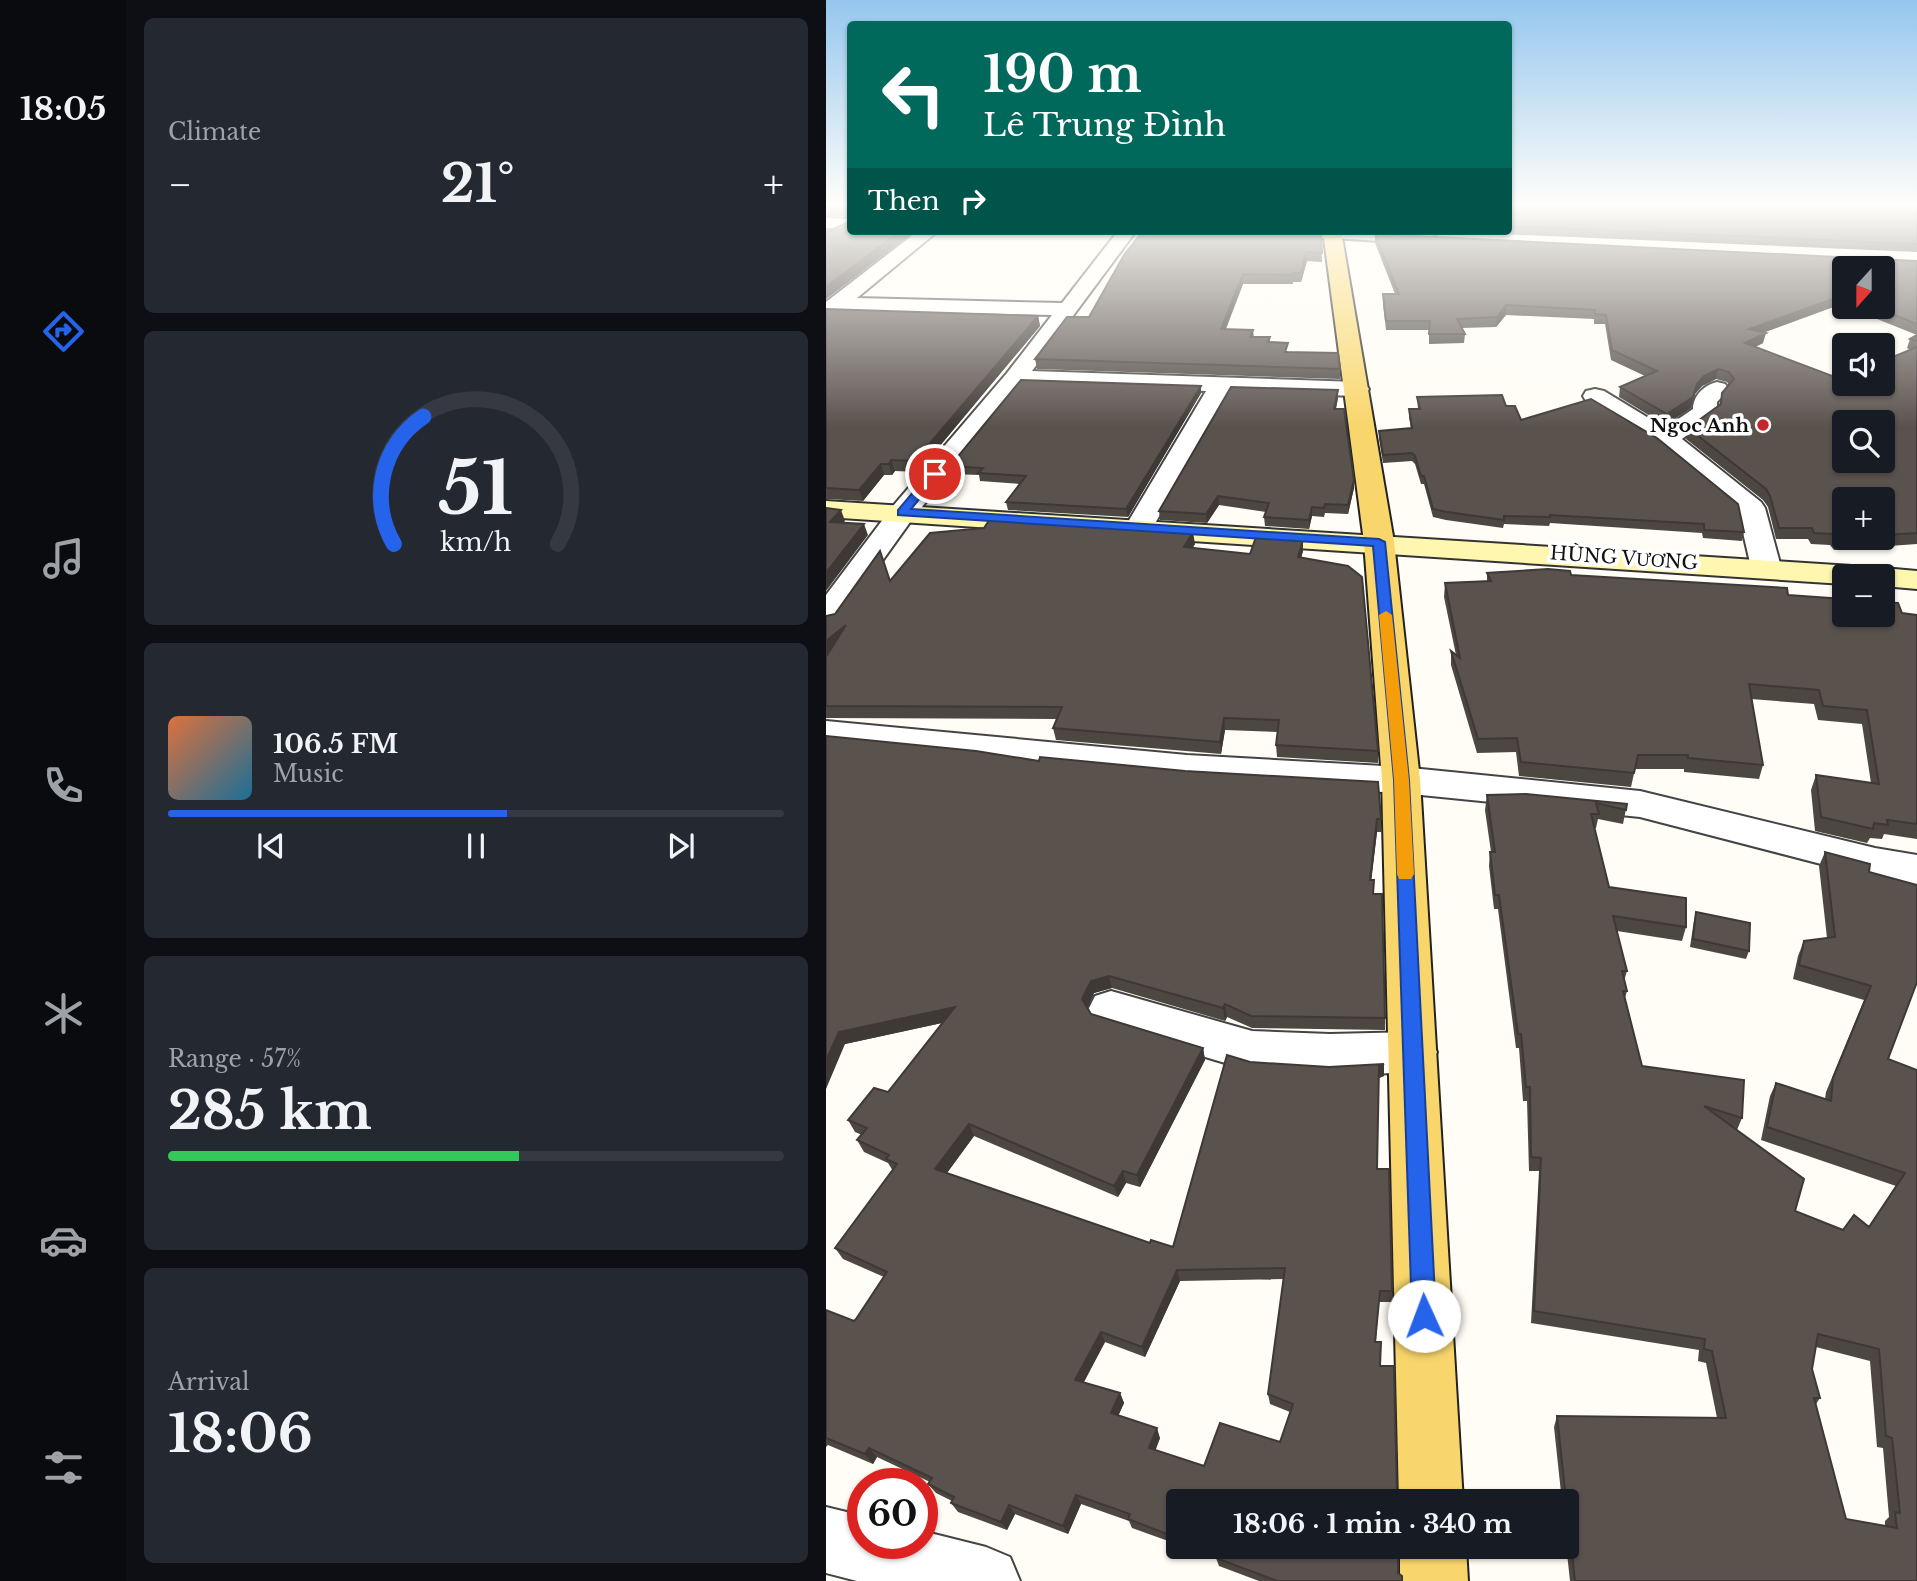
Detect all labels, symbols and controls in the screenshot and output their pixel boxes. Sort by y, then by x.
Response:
text: 190 m [983,44,1142,105]
icon: left [868,49,959,140]
text: 18:05 [20,89,106,129]
text: Lê Trung Đình [983,105,1226,145]
text: Climate [168,118,261,146]
text: 21° [441,152,515,216]
text: − [168,161,192,208]
text: + [763,161,784,208]
icon: right [954,182,992,220]
text: Then [868,185,940,217]
north arrow [1832,256,1895,318]
map controls [1832,256,1895,627]
icon: directions [39,307,88,356]
button: sound [1832,333,1895,396]
button: search [1832,410,1895,473]
place label: Ngoc Anh [1650,414,1749,437]
marker: Ngoc Anh [1755,417,1771,433]
text: 51 [438,443,514,534]
pin [905,444,965,504]
icon: arrive [916,455,954,493]
button: + [1832,487,1895,550]
text: km/h [441,527,511,558]
icon: music [39,534,88,583]
street label: HÙNG VƯƠNG [1549,541,1699,575]
button: − [1832,564,1895,627]
text: 106.5 FM [273,728,398,760]
text: Music [273,760,344,788]
icon: phone [39,761,88,810]
icon: previous [252,827,290,865]
icon: pause [457,827,495,865]
icon: next [662,827,700,865]
icon: climate [39,989,88,1038]
text: Range · 57% [168,1045,301,1073]
text: 285 km [168,1079,372,1143]
icon: car [39,1216,88,1265]
position arrow [1387,1279,1461,1353]
text: Arrival [168,1368,249,1396]
text: 18:06 [168,1402,313,1466]
icon: filters [39,1443,88,1492]
speed limit sign: 60 [847,1468,938,1559]
text: 18:06 · 1 min · 340 m [1233,1508,1512,1540]

